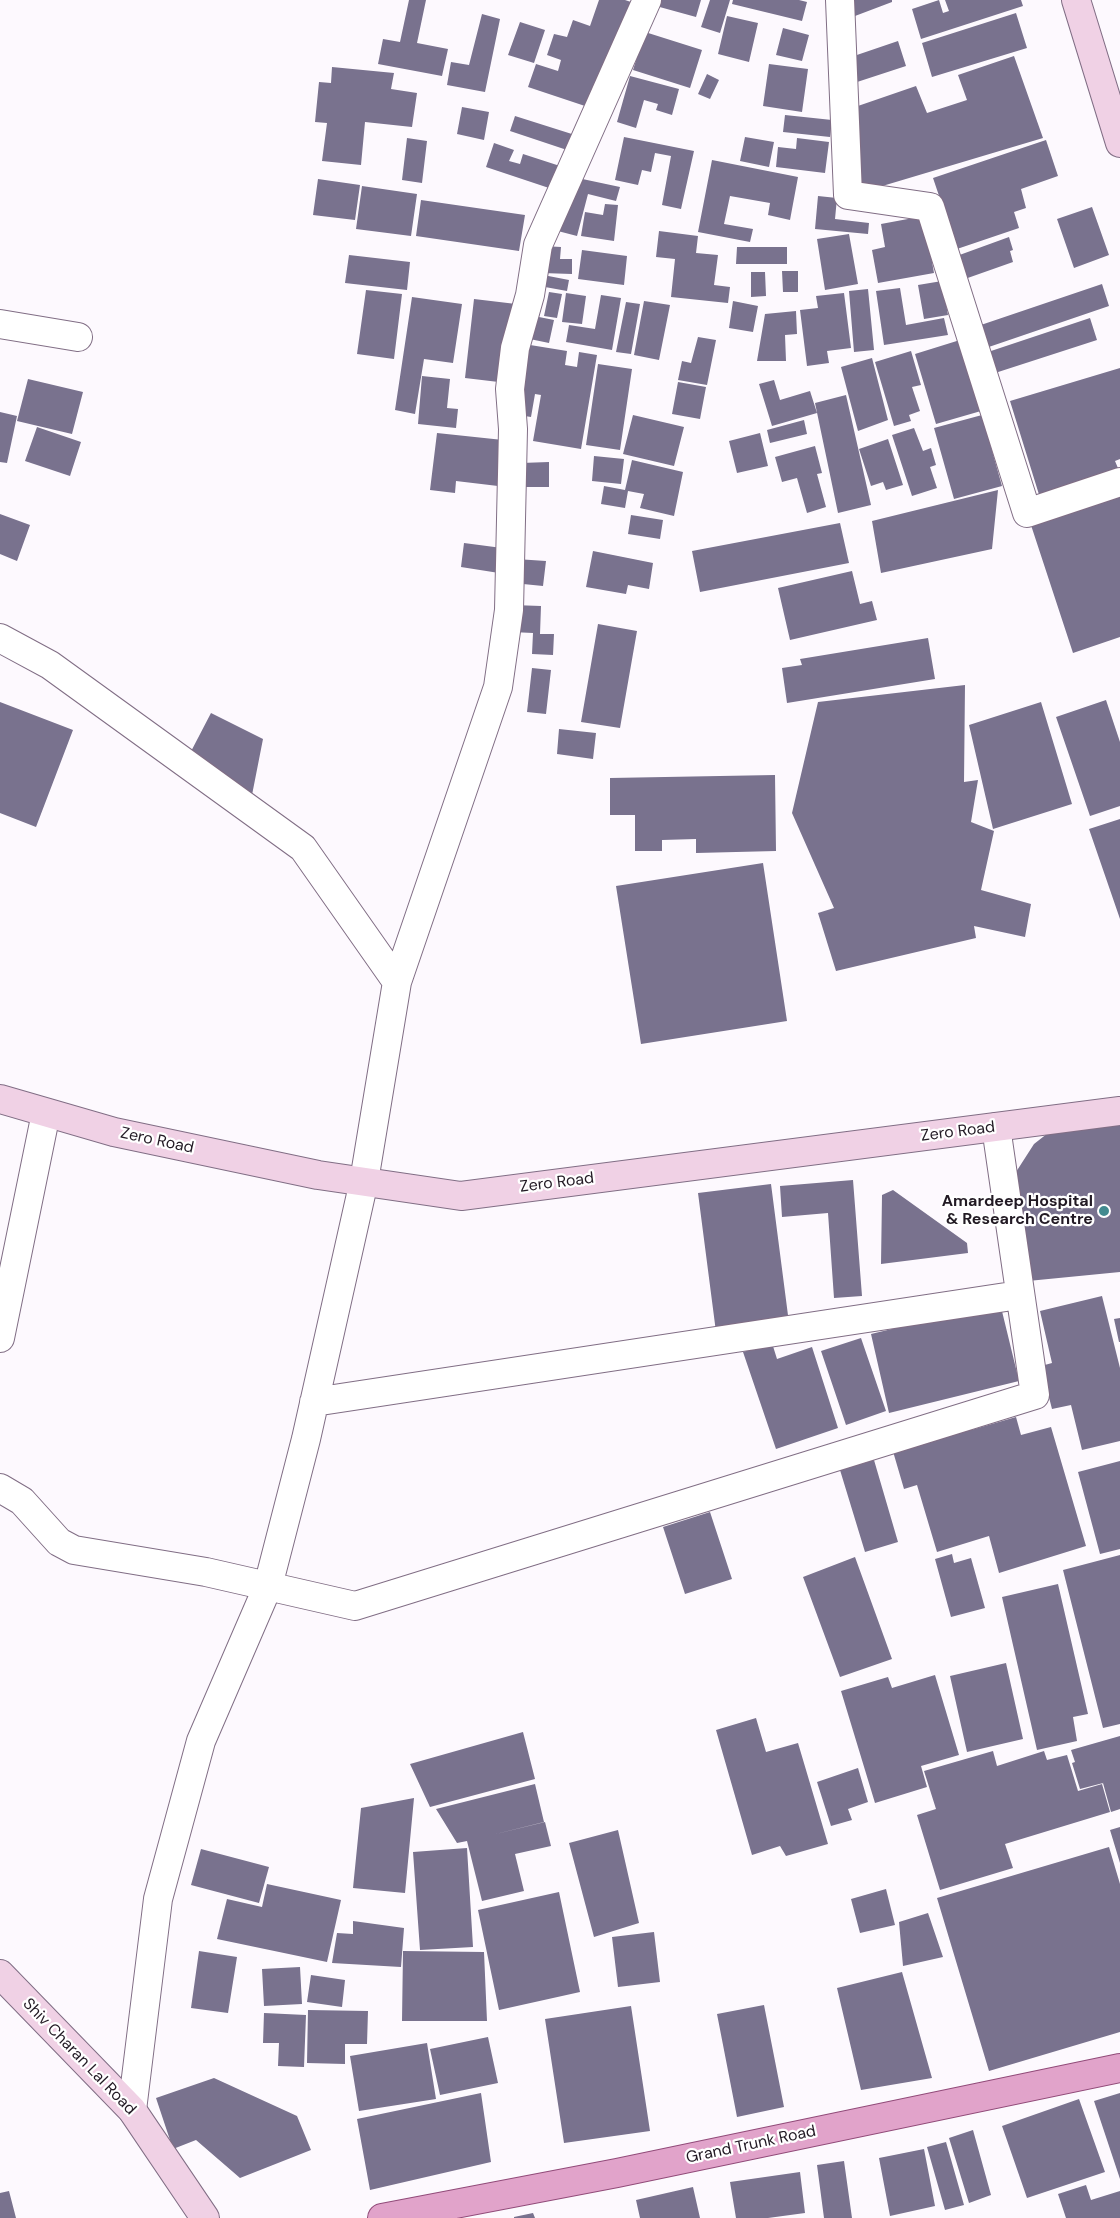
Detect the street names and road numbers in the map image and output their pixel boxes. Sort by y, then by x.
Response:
street label: Zero Road [920,1118,996,1146]
street label: Zero Road [119,1124,195,1158]
street label: Zero Road [519,1169,595,1197]
street label: Shiv Charan Lal Road [18,1995,140,2119]
street label: Grand Trunk Road [684,2122,818,2168]

